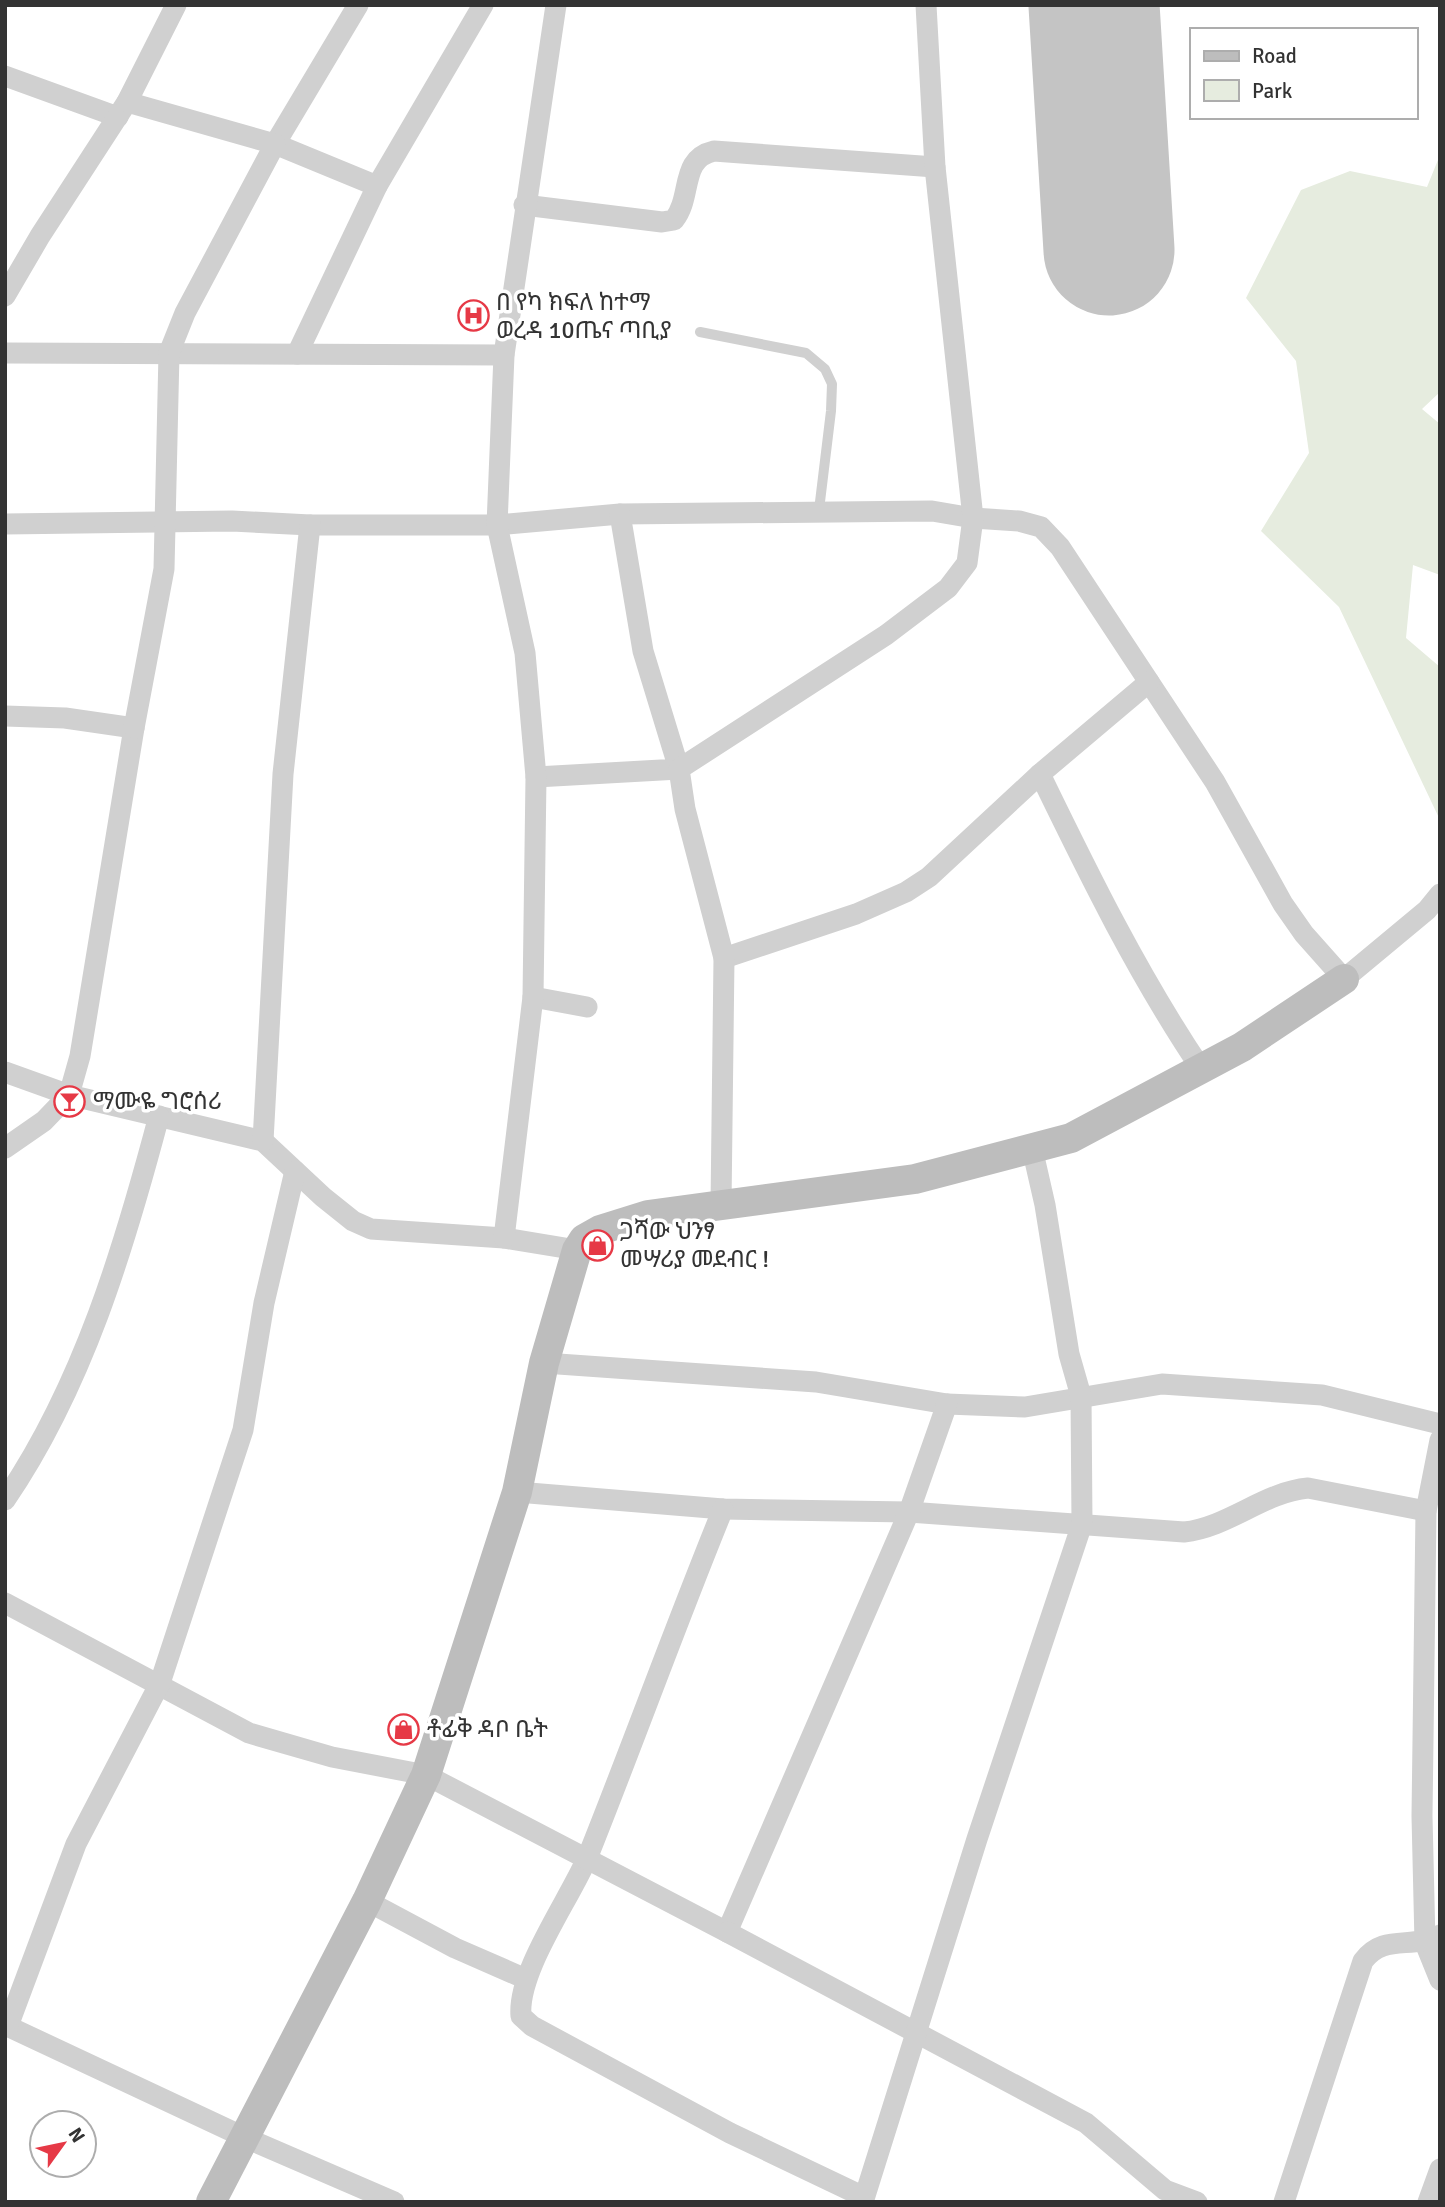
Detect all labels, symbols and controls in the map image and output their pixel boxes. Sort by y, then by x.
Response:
legend [1190,28,1417,119]
text: Road [1252,43,1297,69]
text: Park [1252,78,1293,104]
place label: በ የካ ክፍለ ከተማ ወረዳ 10ጤና ጣቢያ [496,287,672,345]
hospital icon: በ የካ ክፍለ ከተማ ወረዳ 10ጤና ጣቢያ [456,299,490,333]
bar icon: ማሙዬ ግሮሰሪ [53,1084,87,1118]
place label: ማሙዬ ግሮሰሪ [93,1086,222,1116]
place label: ጋሻው ህንፃ መሣሪያ መደብር ! [620,1216,769,1274]
shop icon: ጋሻው ህንፃ መሣሪያ መደብር ! [580,1228,614,1262]
shop icon: ቶፊቅ ዳቦ ቤት [387,1712,421,1746]
place label: ቶፊቅ ዳቦ ቤት [427,1714,549,1744]
north arrow [28,2109,98,2179]
text: N [63,2123,90,2147]

